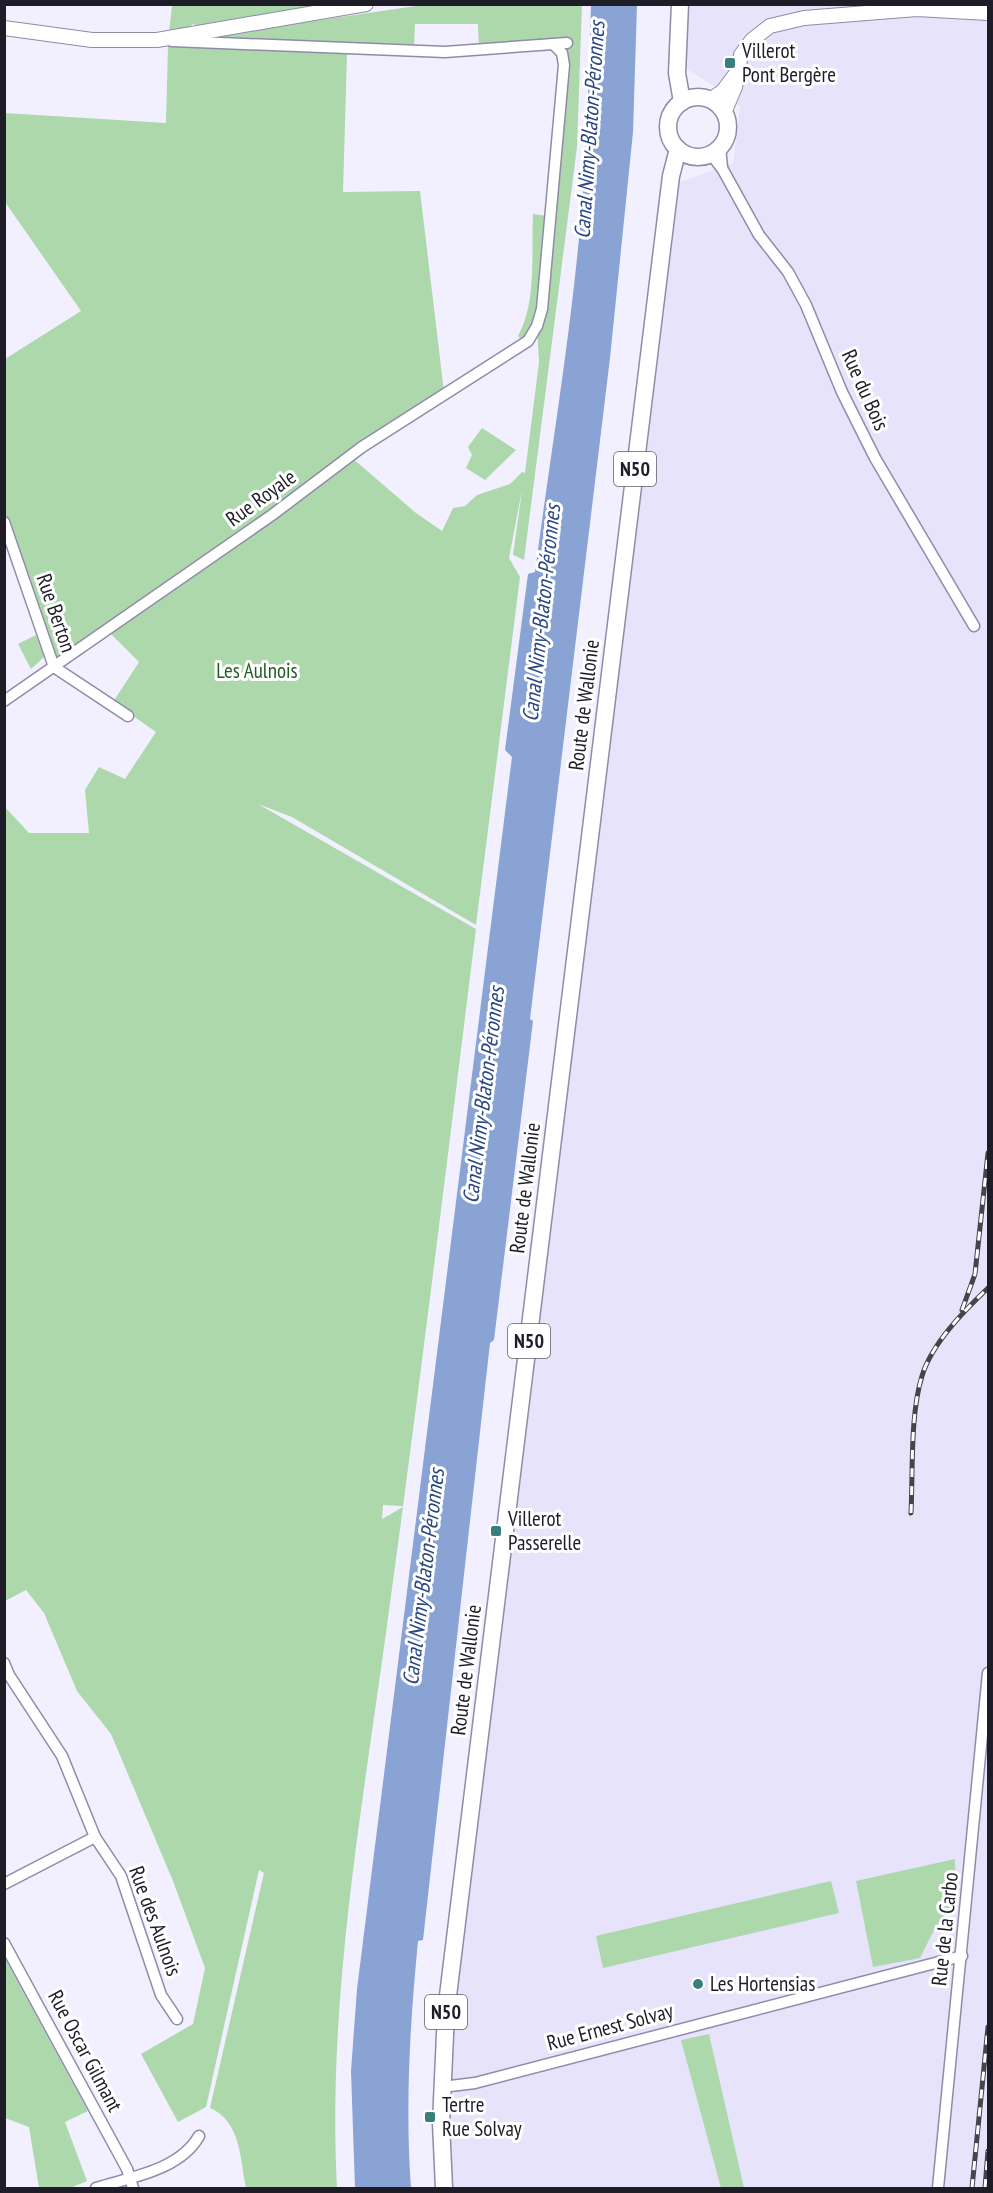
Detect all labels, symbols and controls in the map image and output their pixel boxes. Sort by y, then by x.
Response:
water label: Canal Nimy-Blaton-Péronnes [567,18,611,240]
place label: Villerot Pont Bergère [741,37,836,88]
marker: Villerot Pont Bergère [723,56,737,70]
street label: Rue du Bois [836,345,895,434]
road number: N50 [614,452,656,486]
street label: Rue Royale [220,463,301,532]
water label: Canal Nimy-Blaton-Péronnes [516,501,567,723]
street label: Rue Berton [31,570,82,656]
street label: Route de Wallonie [562,638,605,772]
park label: Les Aulnois [216,657,298,684]
water label: Canal Nimy-Blaton-Péronnes [456,983,510,1205]
street label: Route de Wallonie [503,1121,546,1255]
road number: N50 [508,1324,550,1358]
water label: Canal Nimy-Blaton-Péronnes [396,1465,450,1687]
place label: Villerot Passerelle [507,1505,581,1556]
marker: Villerot Passerelle [489,1524,503,1538]
street label: Route de Wallonie [444,1603,487,1737]
street label: Rue des Aulnois [123,1862,188,1979]
street label: Rue de la Carbo [925,1871,964,1987]
place label: Les Hortensias [710,1970,815,1997]
marker: Les Hortensias [691,1977,705,1991]
street label: Rue Oscar Gilmant [42,1985,129,2116]
road number: N50 [425,1995,467,2029]
street label: Rue Ernest Solvay [544,1997,676,2056]
place label: Tertre Rue Solvay [442,2091,522,2142]
marker: Tertre Rue Solvay [423,2110,437,2124]

